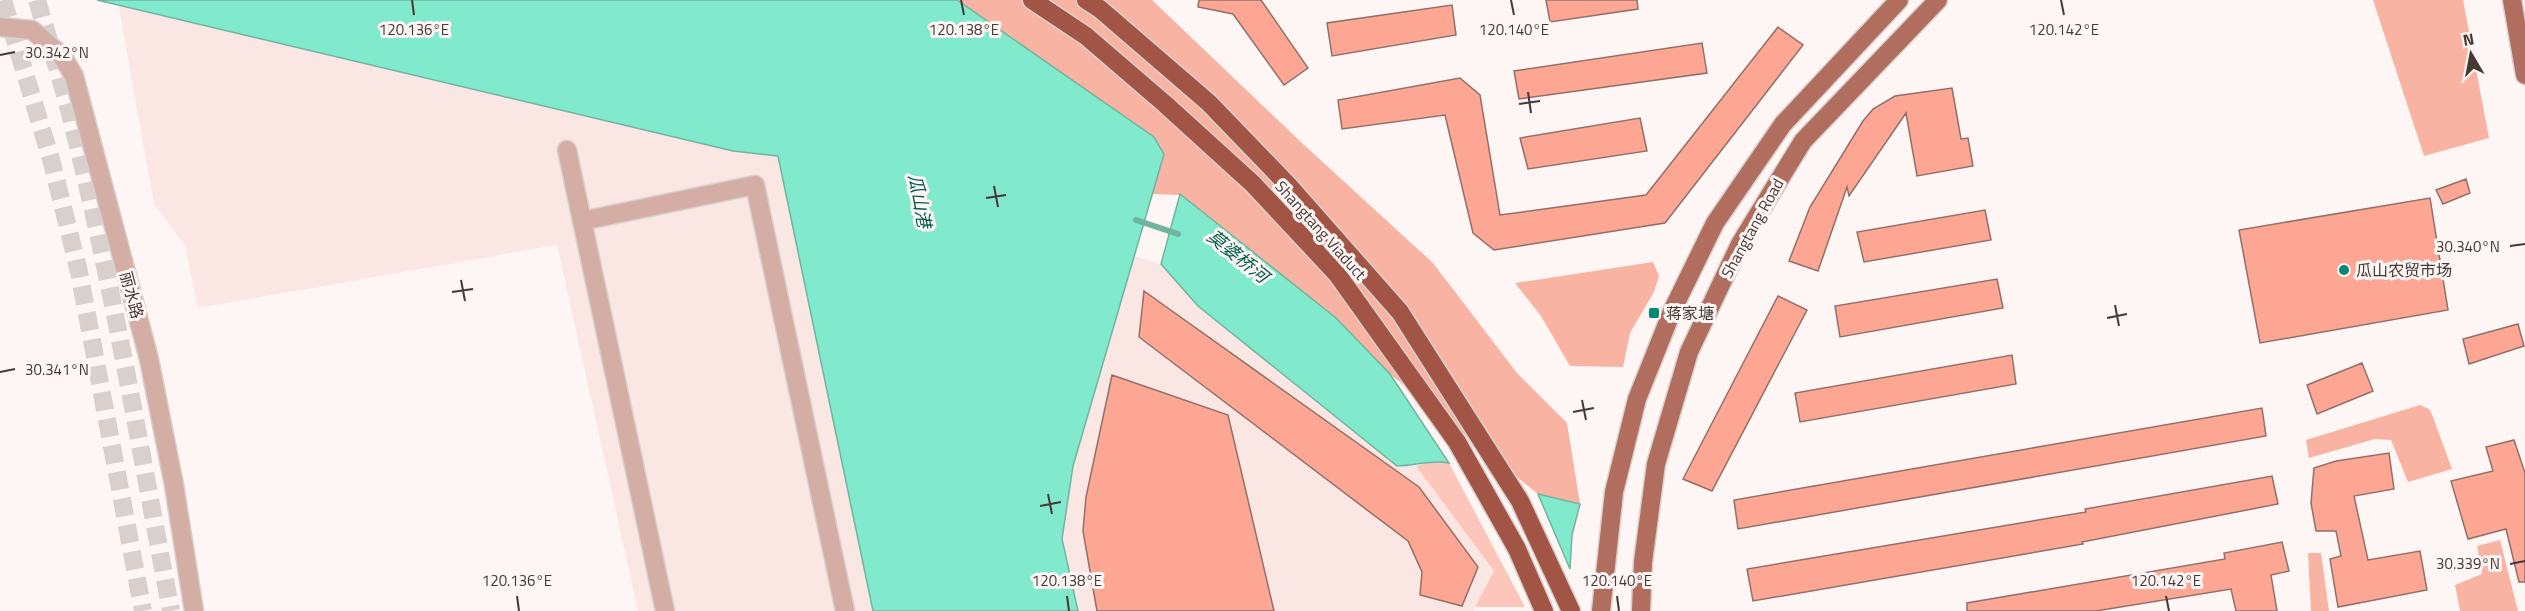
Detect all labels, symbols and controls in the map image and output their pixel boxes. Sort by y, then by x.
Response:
text: 120.136°E [379,18,449,41]
text: 120.138°E [929,18,999,41]
text: 120.140°E [1479,18,1549,41]
text: 120.142°E [2029,18,2099,41]
north arrow [2441,24,2501,84]
text: N [2461,26,2476,52]
text: 30.342°N [25,41,89,64]
water label: 瓜山港 [902,172,939,233]
street label: Shangtang Road [1715,174,1789,282]
street label: Shangtang Viaduct [1270,175,1372,285]
water label: 莫婆桥河 [1202,223,1277,291]
text: 30.340°N [2436,235,2500,258]
place label: 瓜山农贸市场 [2356,258,2452,282]
marker: 瓜山农贸市场 [2337,263,2351,277]
street label: 丽水路 [114,269,150,321]
place label: 蒋家塘 [1666,301,1714,325]
marker: 蒋家塘 [1647,306,1661,320]
text: 30.341°N [25,358,89,381]
text: 30.339°N [2436,552,2500,575]
text: 120.136°E [482,569,552,592]
text: 120.138°E [1032,569,1102,592]
text: 120.140°E [1582,569,1652,592]
text: 120.142°E [2131,569,2201,592]

